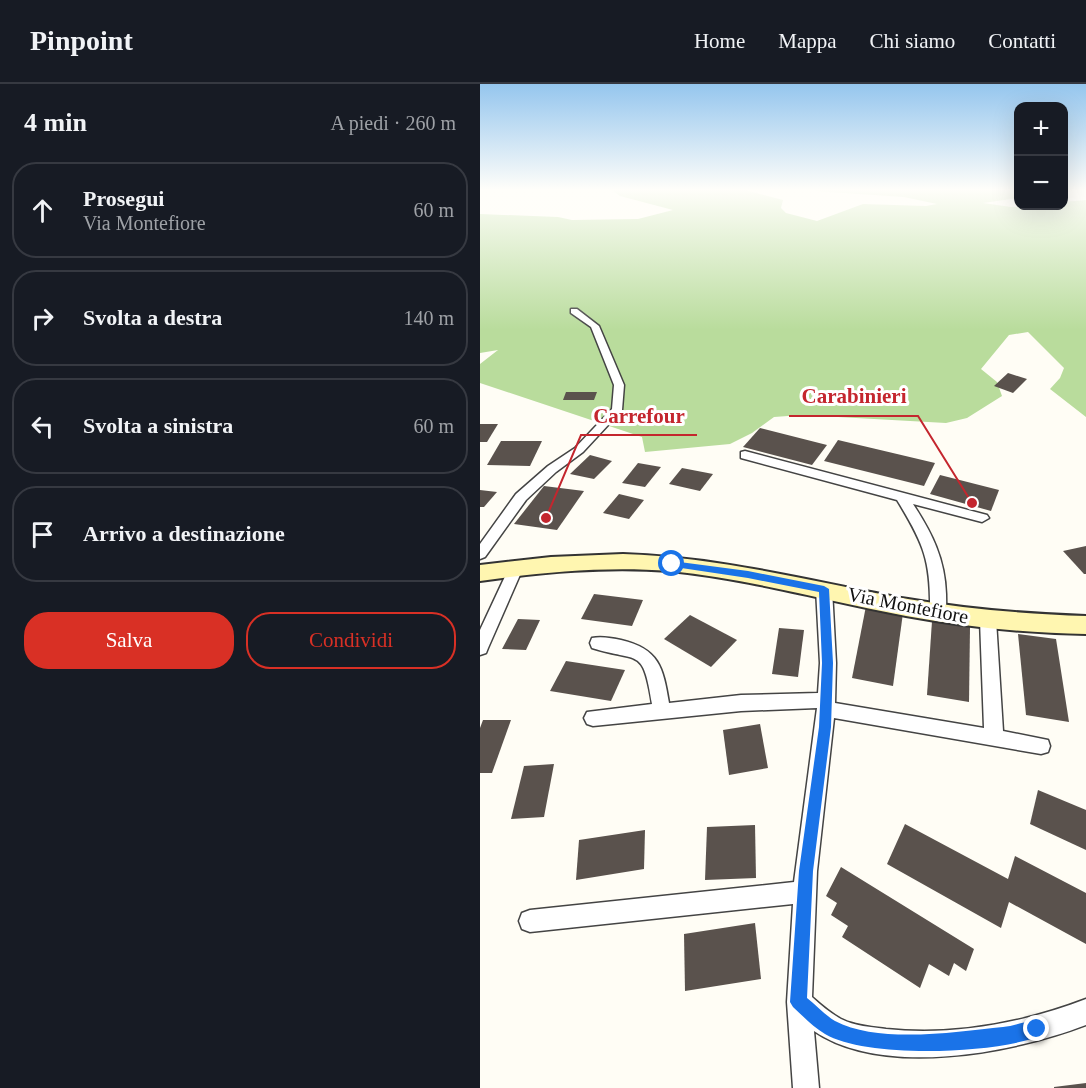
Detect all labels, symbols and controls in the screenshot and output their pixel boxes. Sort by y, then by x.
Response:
text: Pinpoint [30,25,133,56]
text: Home [694,29,745,53]
text: Mappa [778,29,837,53]
text: Chi siamo [870,29,955,53]
text: Contatti [988,29,1056,53]
map controls [1014,102,1068,210]
button: + [1014,102,1068,156]
text: 4 min [24,108,87,137]
text: A piedi · 260 m [330,112,456,134]
button: − [1014,156,1068,210]
text: Prosegui [83,186,164,211]
icon: ahead [26,194,59,227]
text: 60 m [413,199,454,221]
text: Via Montefiore [83,212,206,234]
icon: right [26,302,59,335]
text: Svolta a destra [83,305,222,330]
text: 140 m [403,307,454,329]
callout: Carabinieri [789,377,918,416]
text: Carabinieri [802,384,907,408]
callout: Carrefour [581,396,697,435]
text: Carrefour [593,404,685,428]
icon: left [26,410,59,443]
text: Svolta a sinistra [83,413,233,438]
text: 60 m [413,415,454,437]
icon: arrive [26,518,59,551]
text: Arrivo a destinazione [83,521,285,546]
route start [658,550,684,576]
street label: Via Montefiore [846,583,970,628]
button: Salva [24,612,234,669]
button: Condividi [246,612,456,669]
route end [1023,1015,1049,1041]

